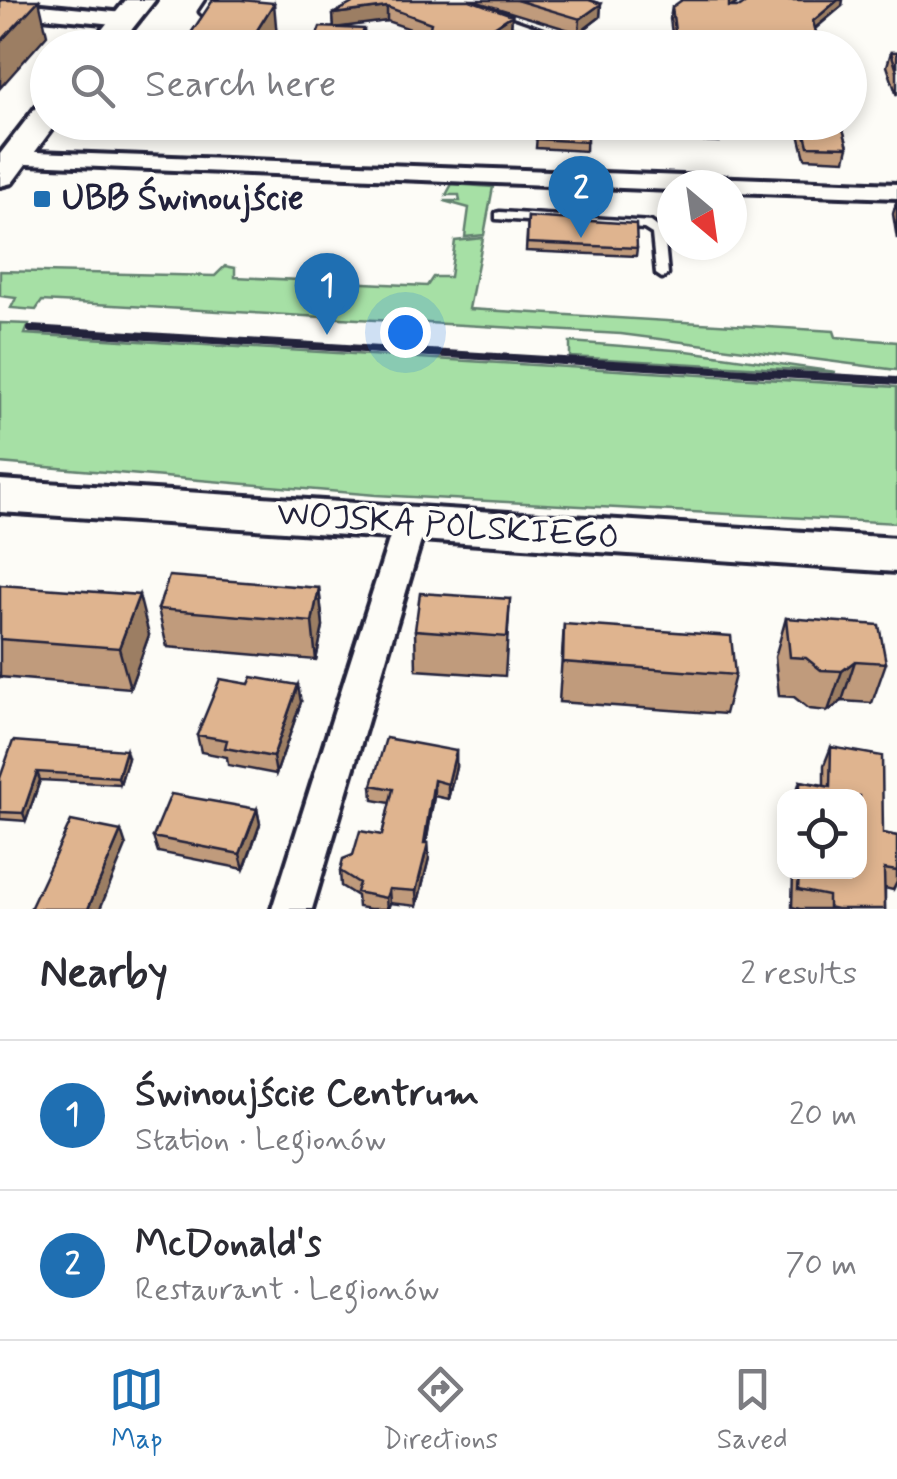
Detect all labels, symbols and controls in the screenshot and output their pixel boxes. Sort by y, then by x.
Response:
search box [30,30,867,140]
icon: search [65,58,120,113]
text: Search here [145,61,336,110]
pin: 2 [548,156,614,238]
north arrow [657,170,747,260]
place label: UBB Świnoujście [62,176,304,223]
marker: UBB Świnoujście [31,188,53,210]
pin: 1 [294,252,360,335]
your location [380,307,431,358]
street label: WOJSKA POLSKIEGO [275,491,621,561]
map controls [777,789,867,879]
button: locate [777,789,867,879]
text: Nearby [40,947,168,1002]
text: 2 results [740,953,857,995]
text: Świnoujście Centrum [135,1070,479,1119]
text: 1 [65,1094,80,1136]
text: 20 m [789,1094,857,1136]
text: Station · Legionów [135,1119,386,1161]
text: McDonald's [135,1220,322,1269]
text: 2 [65,1244,80,1286]
text: 70 m [785,1244,857,1286]
text: Restaurant · Legionów [135,1269,440,1311]
tab: Map [109,1362,164,1459]
tab: Directions [383,1362,498,1459]
tab: Saved [717,1362,788,1459]

